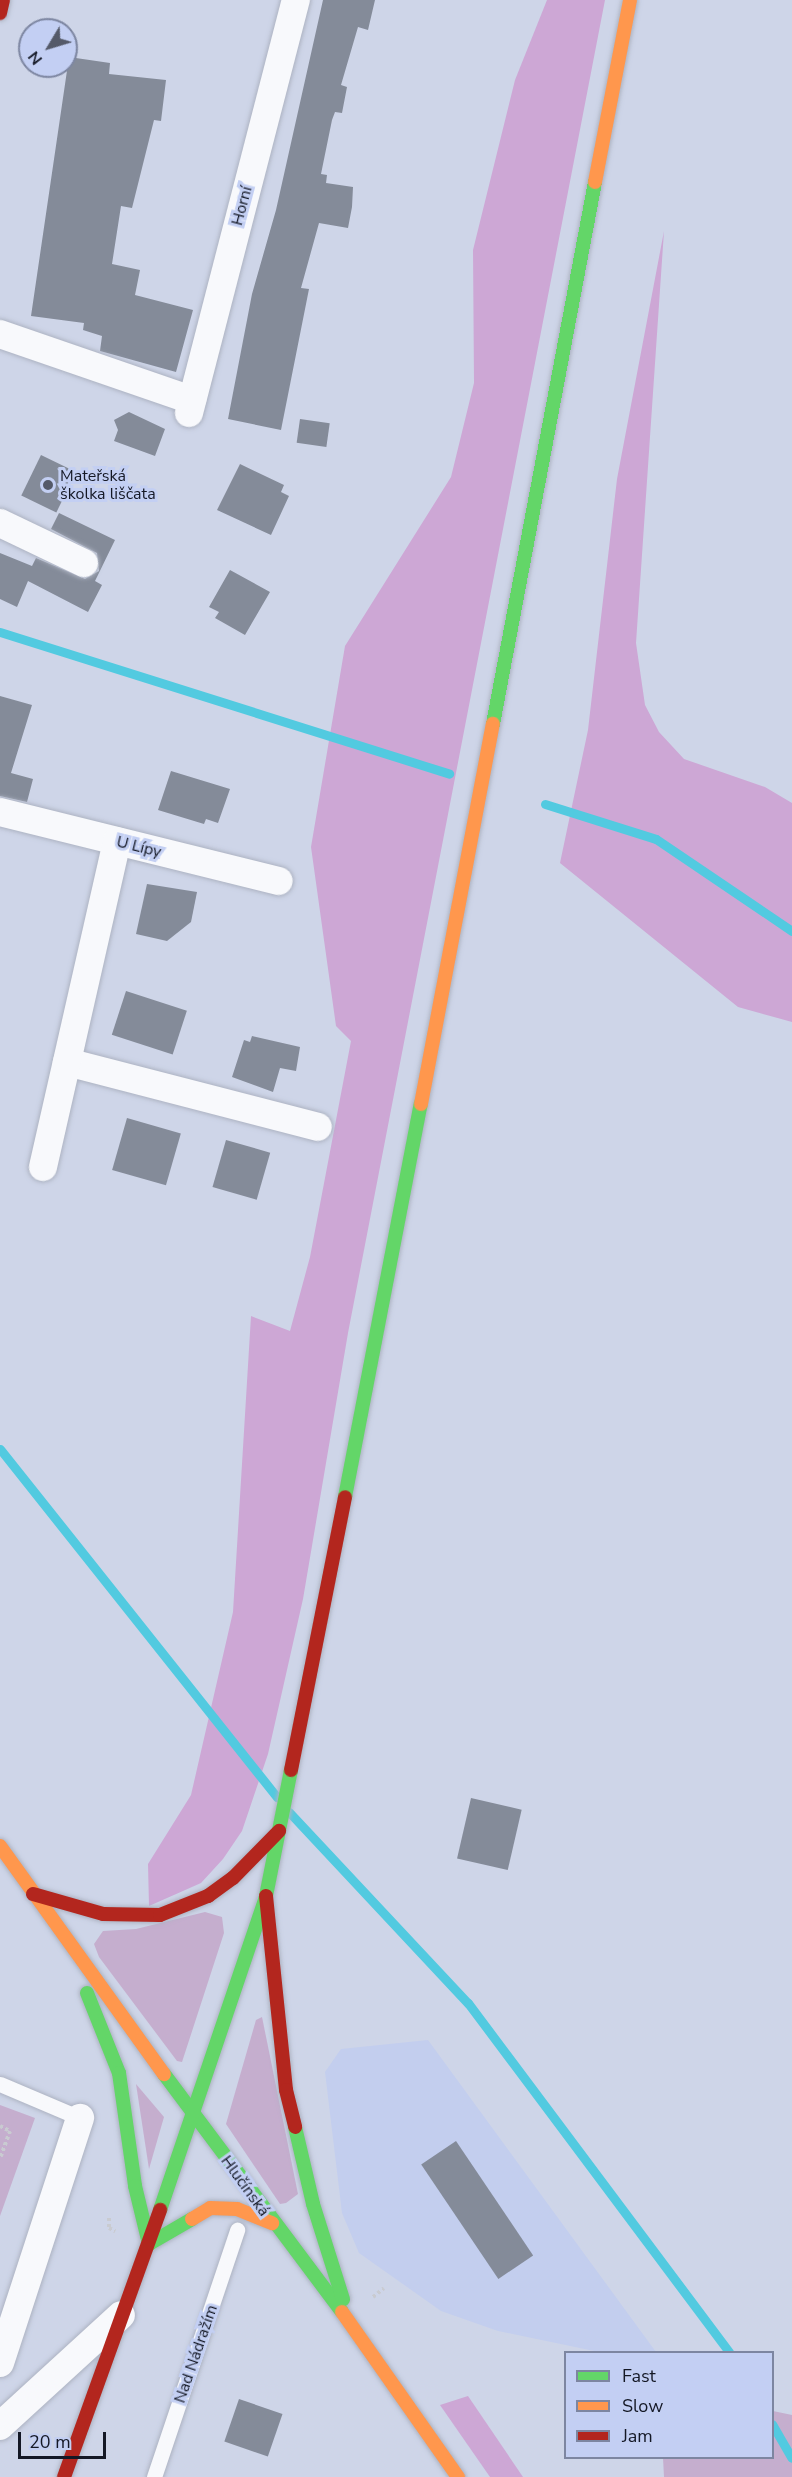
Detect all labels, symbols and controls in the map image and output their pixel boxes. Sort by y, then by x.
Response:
north arrow [18,18,78,78]
text: N [23,46,48,69]
street label: Horní [228,184,256,228]
place label: Mateřská školka liščata [60,466,156,504]
marker: Mateřská školka liščata [41,478,55,492]
street label: U Lípy [115,832,163,862]
street label: Hlučínská [217,2152,273,2220]
street label: Nad Nádražím [170,2302,222,2406]
legend [564,2351,774,2459]
text: Fast [622,2364,656,2388]
text: Slow [622,2394,663,2418]
scale bar [21,2420,110,2458]
text: Jam [622,2424,653,2448]
text: 20 m [29,2430,71,2454]

